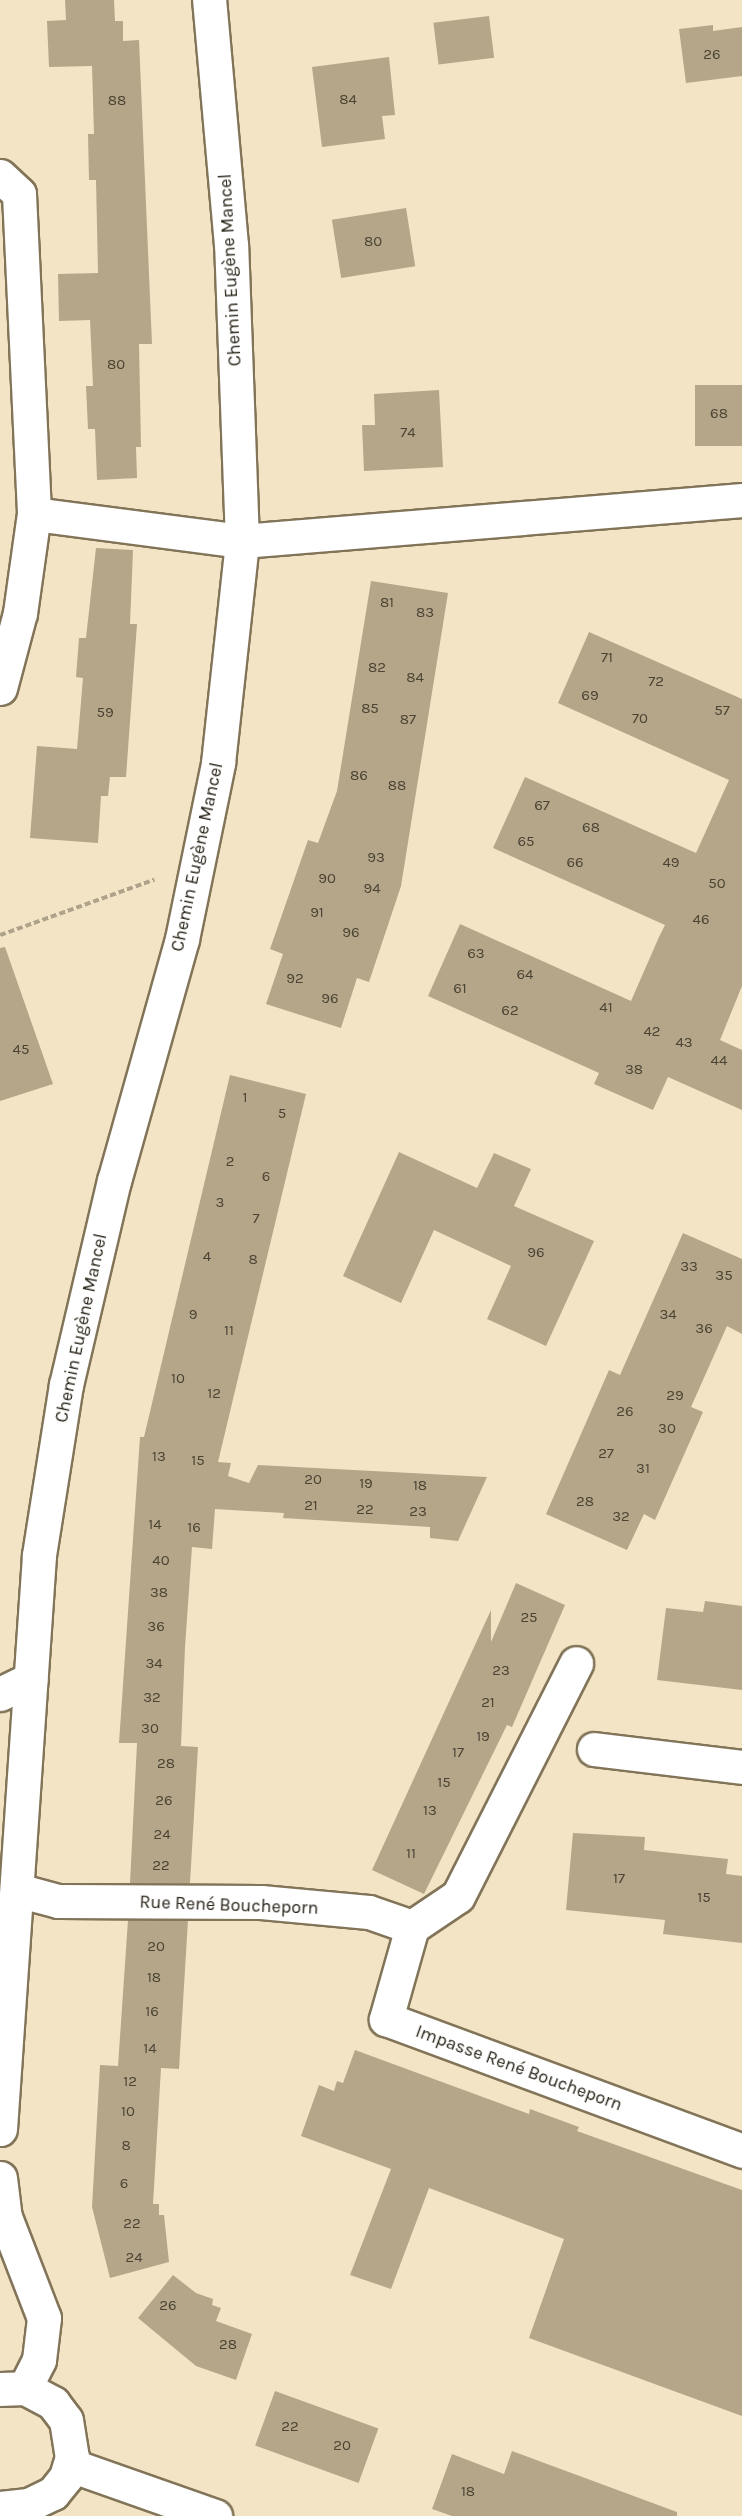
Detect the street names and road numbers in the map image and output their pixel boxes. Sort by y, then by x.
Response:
street label: Chemin Eugène Mancel [214,173,246,367]
street label: Chemin Eugène Mancel [166,760,228,954]
street label: Chemin Eugène Mancel [50,1231,112,1425]
street label: Rue René Boucheporn [139,1891,319,1919]
street label: Impasse René Boucheporn [413,2020,625,2116]

